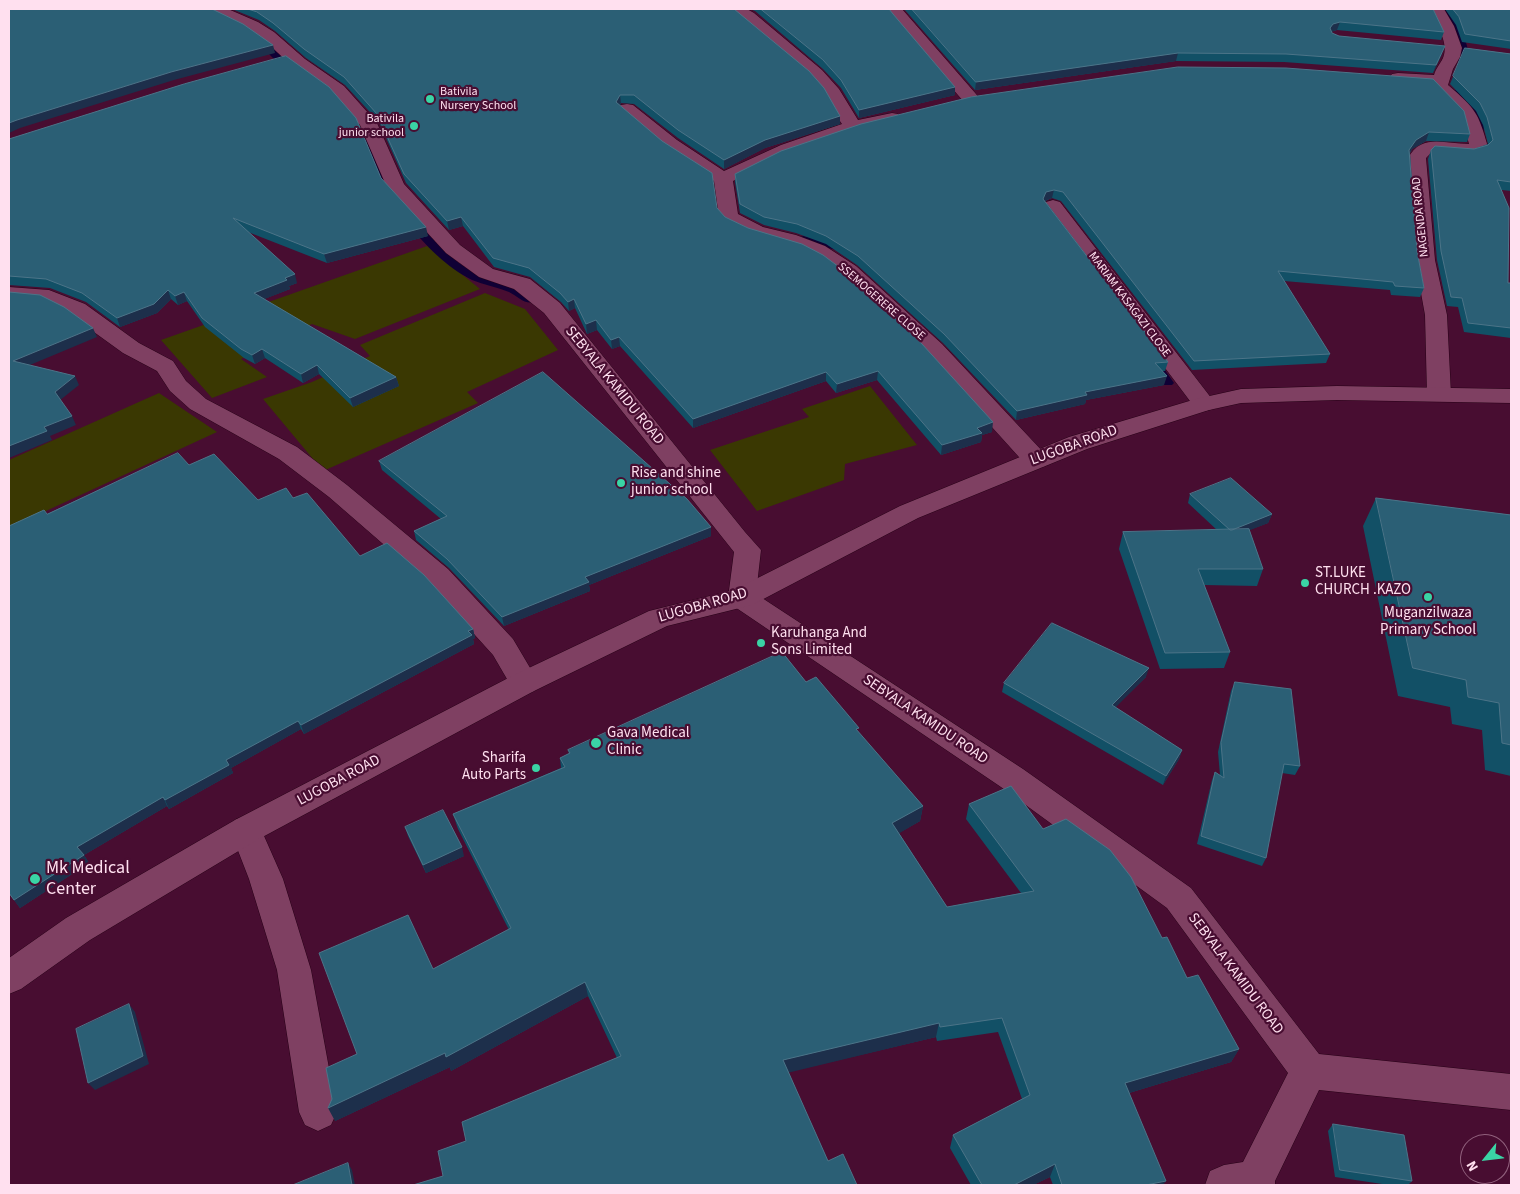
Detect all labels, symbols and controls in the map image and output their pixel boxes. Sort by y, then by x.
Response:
place label: Bativila Nursery School [440,85,516,113]
marker: Bativila Nursery School [424,93,436,105]
place label: Bativila junior school [339,112,404,140]
marker: Bativila junior school [408,120,420,132]
street label: NAGENDA ROAD [1410,176,1432,258]
street label: MARIAM KASAGAZI CLOSE [1085,250,1173,360]
street label: SSEMOGERERE CLOSE [834,260,928,344]
street label: SEBYALA KAMIDU ROAD [561,323,667,449]
street label: LUGOBA ROAD [1028,422,1120,470]
place label: Rise and shine junior school [631,465,721,500]
marker: Rise and shine junior school [615,477,627,489]
place label: ST.LUKE CHURCH .KAZO [1315,565,1411,600]
marker: ST.LUKE CHURCH .KAZO [1299,577,1311,589]
street label: LUGOBA ROAD [657,585,749,627]
marker: Muganzilwaza Primary School [1422,591,1434,603]
place label: Muganzilwaza Primary School [1380,605,1476,640]
place label: Karuhanga And Sons Limited [771,625,867,660]
marker: Karuhanga And Sons Limited [755,637,767,649]
street label: SEBYALA KAMIDU ROAD [859,671,991,769]
place label: Gava Medical Clinic [607,725,690,760]
marker: Gava Medical Clinic [589,736,603,750]
place label: Sharifa Auto Parts [462,750,526,785]
street label: LUGOBA ROAD [294,752,384,810]
marker: Sharifa Auto Parts [530,762,542,774]
place label: Mk Medical Center [46,858,130,901]
marker: Mk Medical Center [28,872,42,886]
street label: SEBYALA KAMIDU ROAD [1184,910,1286,1038]
north arrow [1460,1134,1510,1184]
text: N [1462,1157,1484,1175]

